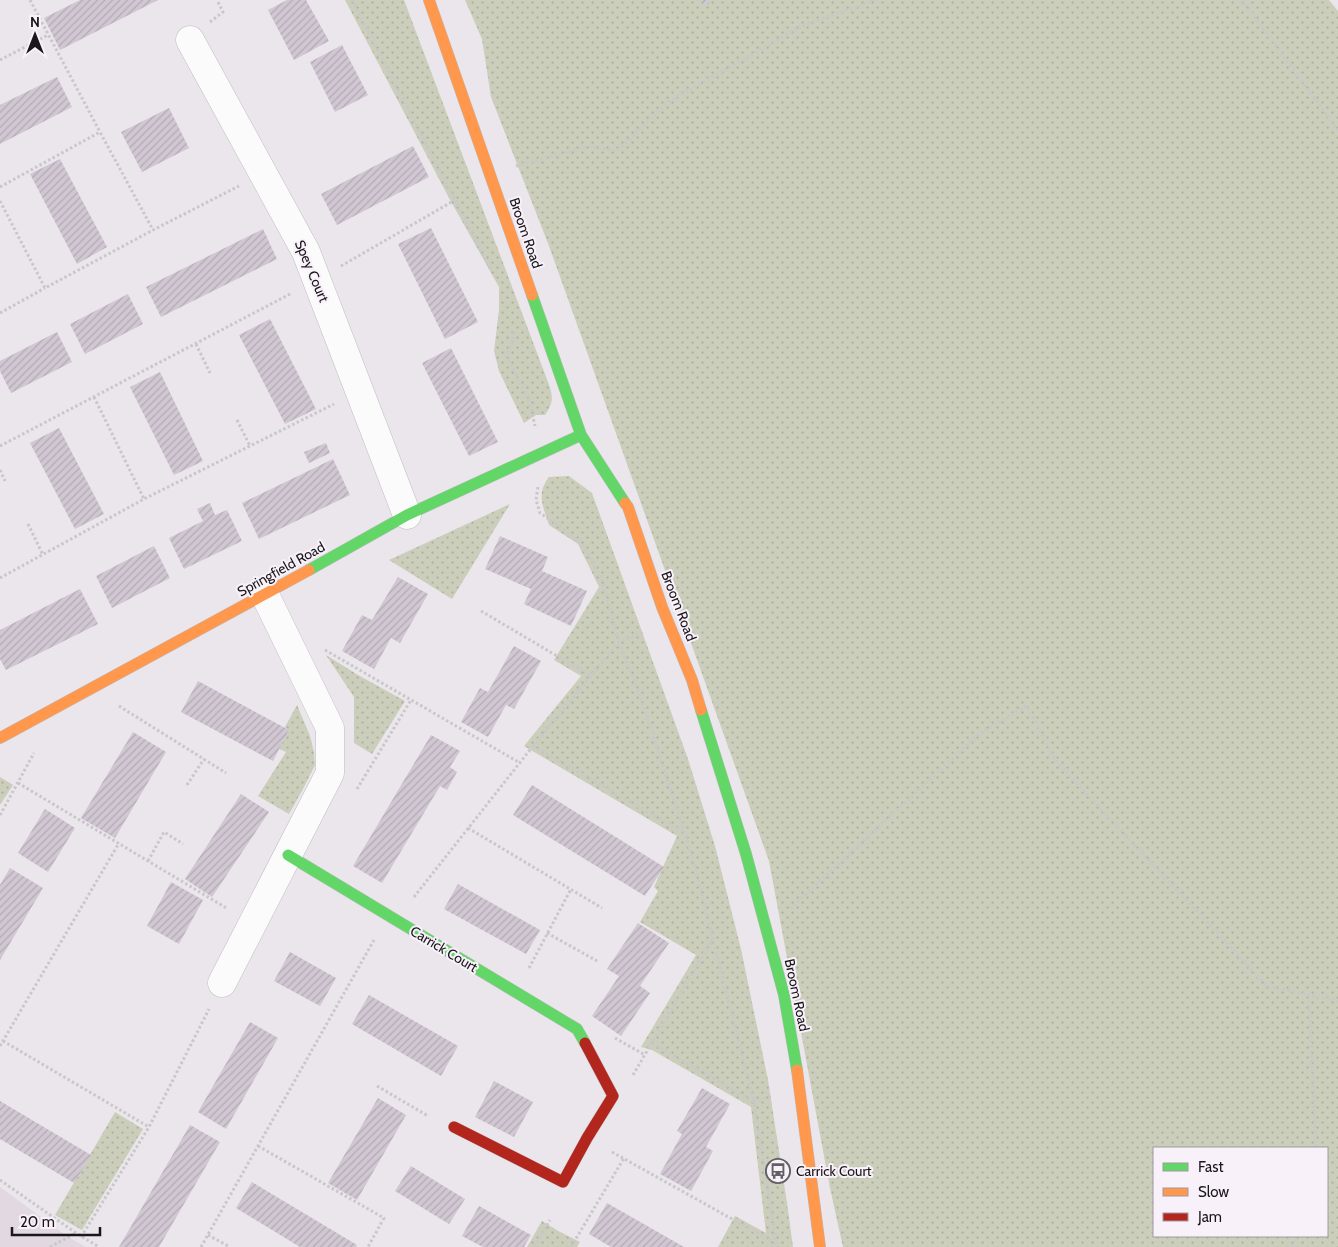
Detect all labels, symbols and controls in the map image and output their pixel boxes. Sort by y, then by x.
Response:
north arrow [10,10,60,60]
text: N [30,13,40,31]
street label: Broom Road [505,195,547,271]
street label: Spey Court [291,237,333,305]
street label: Springfield Road [234,538,328,600]
street label: Broom Road [657,568,701,644]
street label: Carrick Court [407,922,481,976]
street label: Broom Road [781,957,813,1033]
legend [1153,1147,1328,1237]
bus stop icon: Carrick Court [765,1158,791,1184]
text: Fast [1198,1158,1223,1176]
place label: Carrick Court [796,1162,872,1180]
text: Slow [1198,1183,1229,1201]
scale bar [12,1204,100,1236]
text: Jam [1197,1208,1222,1226]
text: 20 m [20,1213,55,1231]

